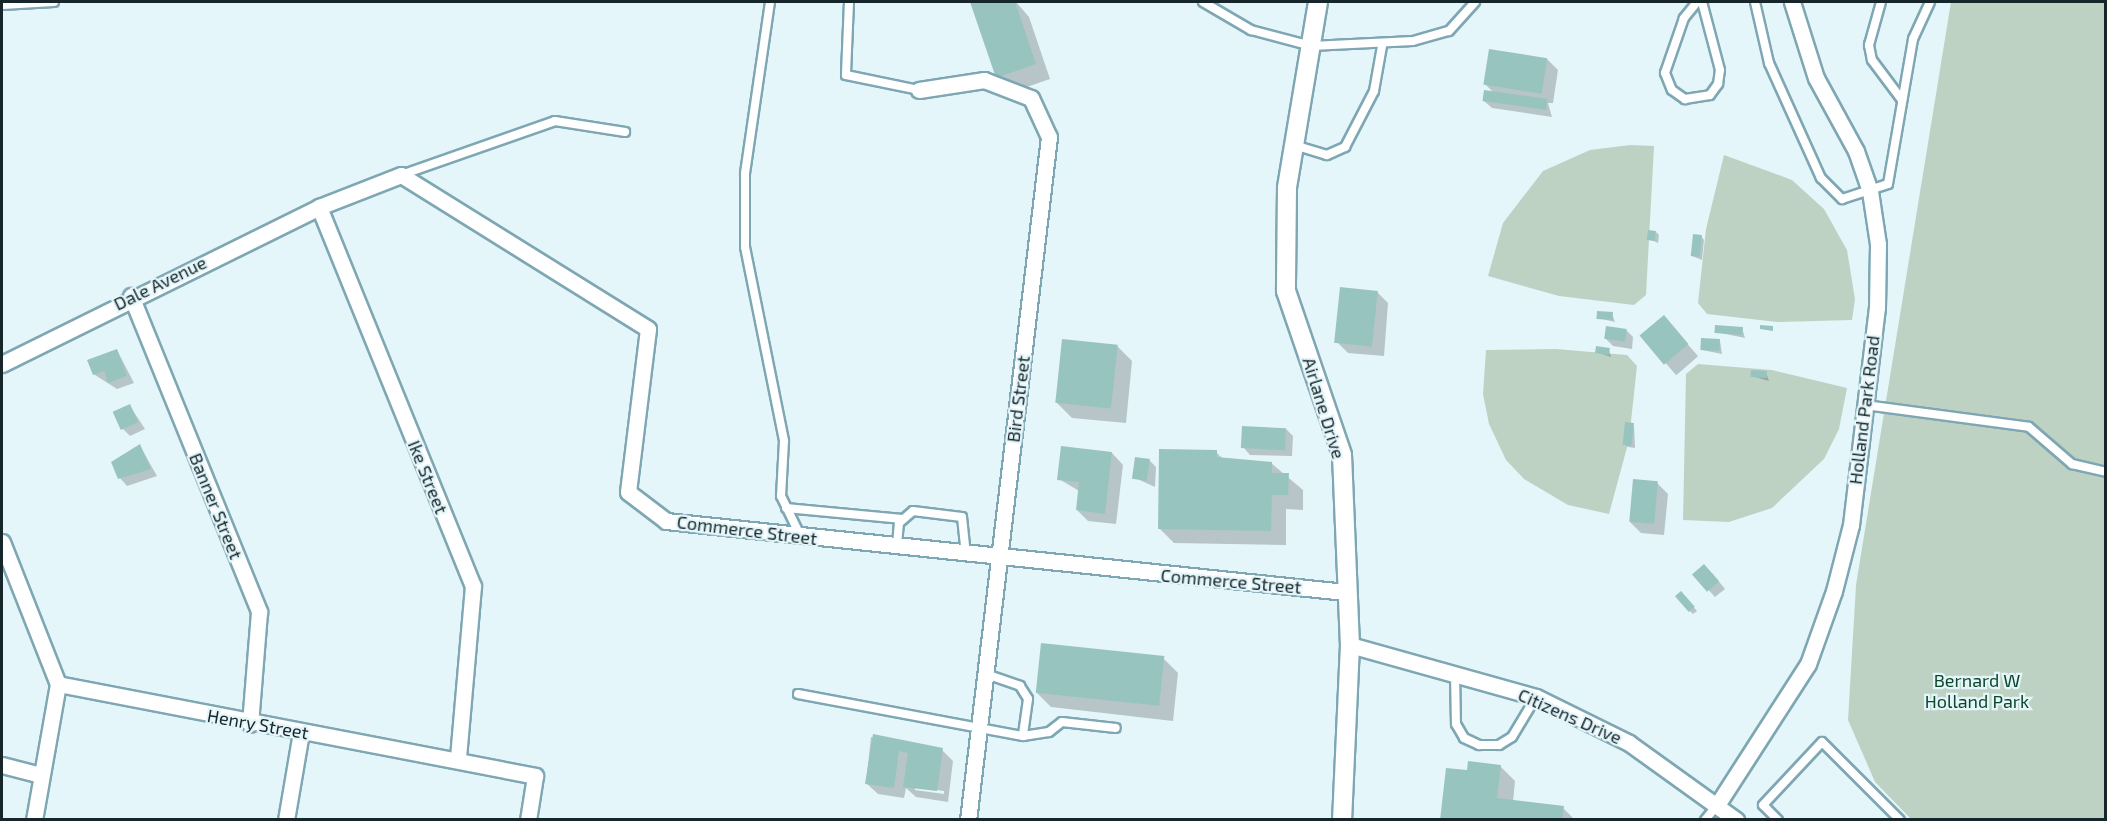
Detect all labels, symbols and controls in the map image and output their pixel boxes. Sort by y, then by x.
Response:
street label: Dale Avenue [110,251,210,315]
street label: Holland Park Road [1844,334,1884,486]
street label: Bird Street [1002,355,1034,443]
street label: Airlane Drive [1298,355,1350,461]
street label: Ike Street [404,437,452,517]
street label: Banner Street [185,450,247,562]
street label: Commerce Street [676,511,818,549]
street label: Commerce Street [1160,564,1302,598]
park label: Bernard W Holland Park [1925,670,2029,712]
street label: Citizens Drive [1515,684,1625,748]
street label: Henry Street [205,704,311,744]

